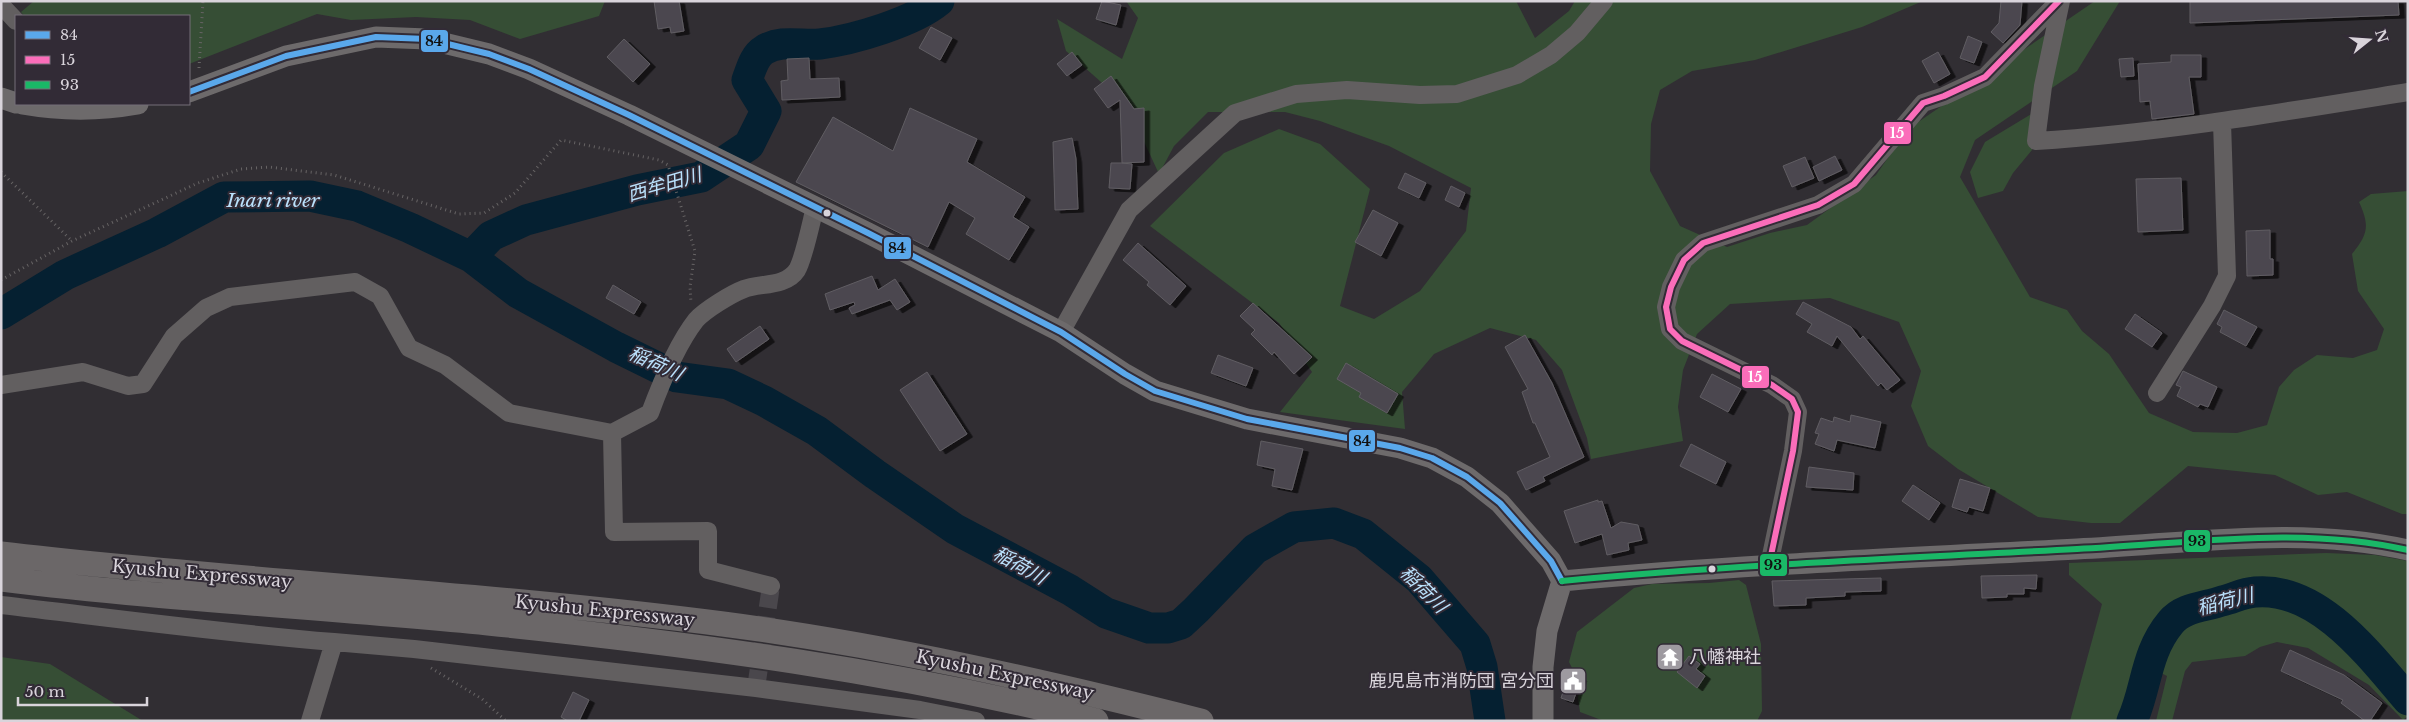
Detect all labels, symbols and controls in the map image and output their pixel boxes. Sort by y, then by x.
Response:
legend [15,15,190,105]
north arrow [2344,15,2394,65]
text: 84 [60,25,78,44]
text: N [2371,27,2392,45]
line badge: 84 [420,29,449,53]
text: 84 [425,32,443,50]
text: 15 [60,50,75,69]
text: 93 [60,75,79,94]
line badge: 15 [1883,121,1912,145]
text: 15 [1890,124,1904,142]
water label: 西牟田川 [624,162,706,206]
water label: Inari river [225,189,321,212]
unlabelled marker [822,208,832,218]
line badge: 84 [883,236,912,260]
text: 84 [888,239,906,257]
water label: 稲荷川 [625,341,688,386]
line badge: 15 [1741,365,1770,389]
text: 15 [1748,368,1762,386]
line badge: 84 [1348,429,1376,453]
text: 84 [1353,432,1371,450]
line badge: 93 [2183,529,2211,553]
text: 93 [2188,532,2206,550]
water label: 稲荷川 [989,542,1052,590]
line badge: 93 [1759,553,1788,577]
street label: Kyushu Expressway [111,555,294,593]
text: 93 [1764,556,1782,574]
water label: 稲荷川 [1395,561,1453,619]
unlabelled marker [1707,564,1717,574]
water label: 稲荷川 [2195,583,2257,620]
street label: Kyushu Expressway [514,591,697,631]
temple icon: 八幡神社 [1655,642,1685,672]
street label: Kyushu Expressway [914,645,1096,705]
place label: 八幡神社 [1689,646,1761,668]
public building icon: 鹿児島市消防団 宮分団 [1558,666,1588,696]
place label: 鹿児島市消防団 宮分団 [1369,670,1554,692]
scale bar [18,674,146,706]
text: 50 m [25,682,65,701]

